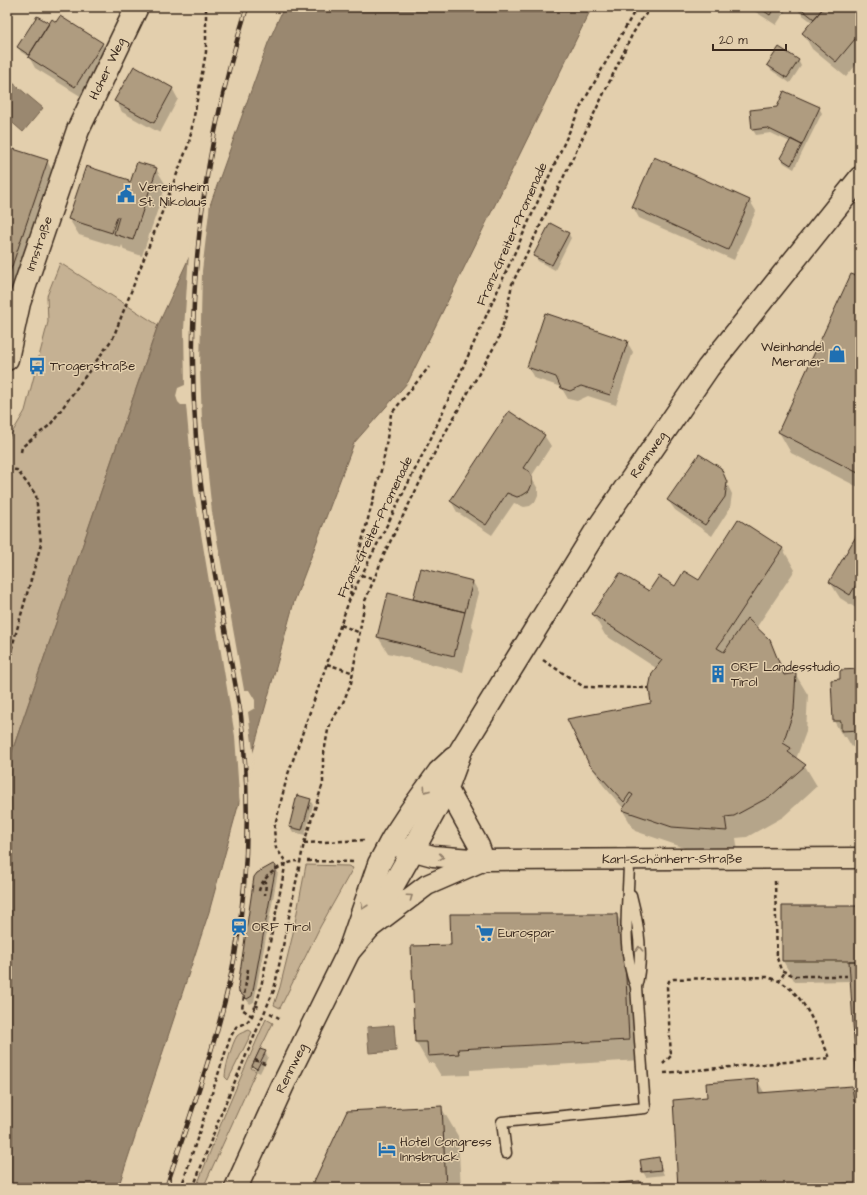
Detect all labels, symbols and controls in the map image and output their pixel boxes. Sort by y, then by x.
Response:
scale bar [713,26,786,52]
text: 20 m [719,32,748,49]
street label: Hoher Weg [85,34,131,103]
street label: Franz-Greiter-Promenade [472,159,552,309]
place label: Vereinsheim St. Nikolaus [139,178,210,211]
public building icon: Vereinsheim St. Nikolaus [116,184,136,204]
street label: Innstraße [22,214,57,273]
place label: Weinhandel Meraner [761,338,824,371]
shop icon: Weinhandel Meraner [827,344,847,364]
bus stop icon: Trogerstraße [27,356,47,376]
place label: Trogerstraße [50,357,135,376]
street label: Rennweg [626,427,672,482]
street label: Franz-Greiter-Promenade [333,453,417,601]
place label: ORF Landesstudio Tirol [731,658,841,691]
building icon: ORF Landesstudio Tirol [708,664,728,684]
one-way arrow [423,786,431,793]
street label: Karl-Schönherr-Straße [602,850,742,868]
one-way arrow [438,852,444,861]
one-way arrow [406,895,413,902]
one-way arrow [360,902,369,909]
station icon: ORF Tirol [229,917,249,937]
place label: ORF Tirol [252,918,311,936]
supermarket icon: Eurospar [475,923,495,943]
place label: Eurospar [498,924,554,942]
one-way arrow [635,946,644,952]
street label: Rennweg [271,1040,312,1096]
place label: Hotel Congress Innsbruck [400,1133,492,1166]
hotel icon: Hotel Congress Innsbruck [377,1139,397,1159]

